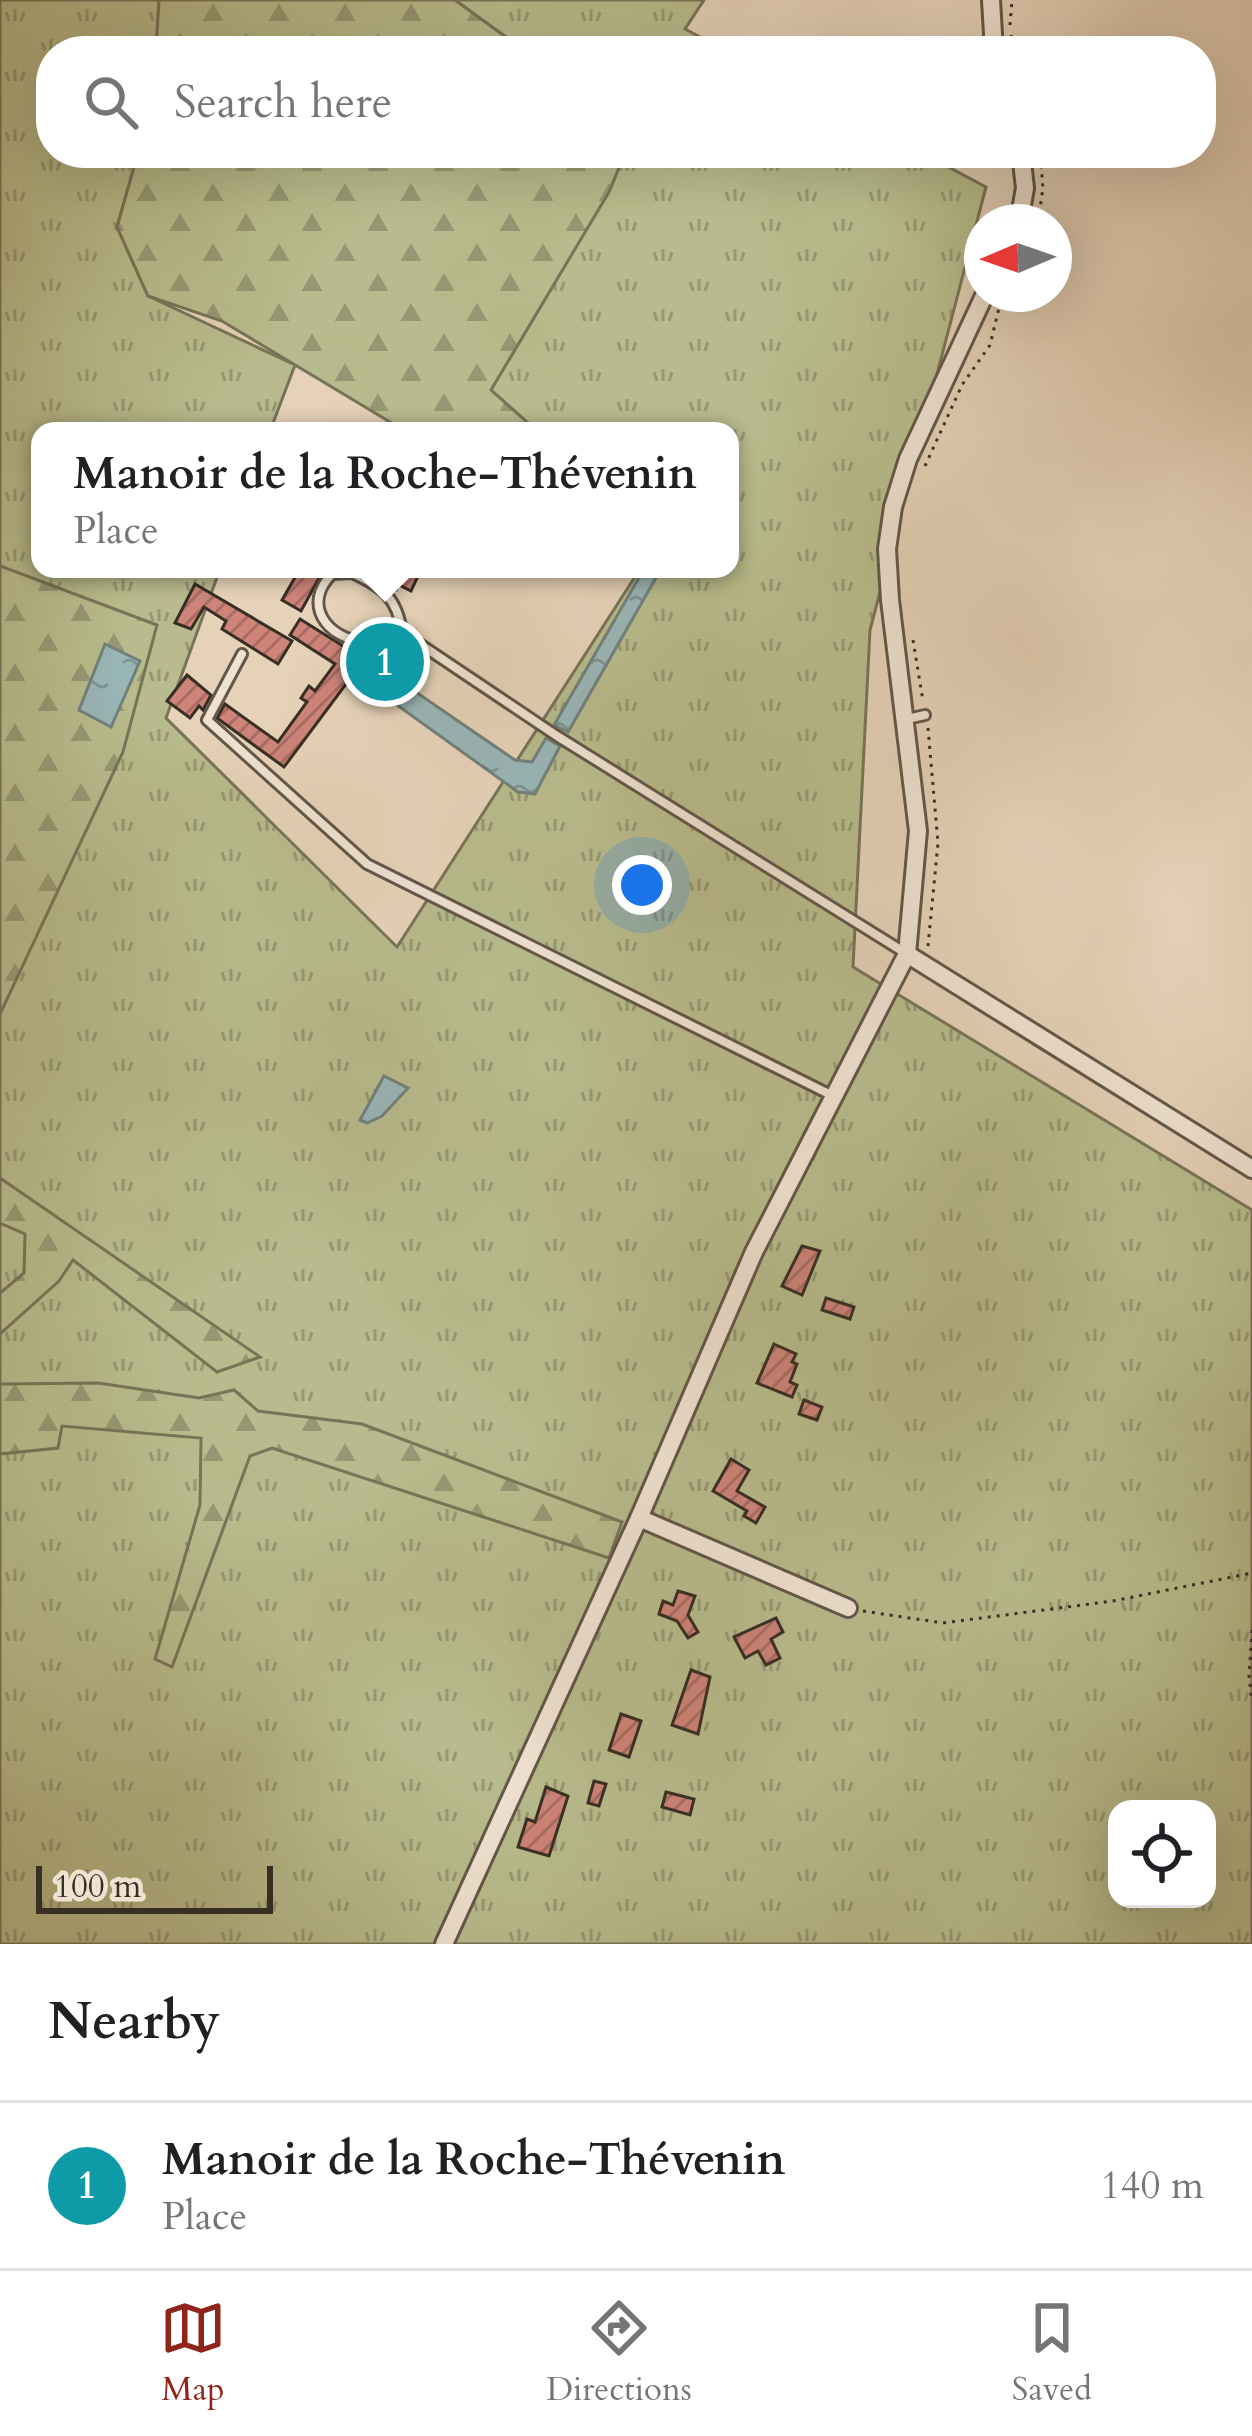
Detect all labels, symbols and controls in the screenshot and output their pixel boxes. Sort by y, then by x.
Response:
search box [36,36,1216,168]
icon: search [78,69,144,135]
text: Search here [174,72,392,133]
north arrow [964,204,1072,312]
popup [31,422,739,578]
text: Manoir de la Roche-Thévenin [73,443,697,504]
text: Place [73,504,159,557]
pin: 1 [346,617,424,707]
your location [612,855,672,915]
map controls [1108,1800,1216,1908]
button: locate [1108,1800,1216,1908]
scale bar [36,1860,273,1913]
text: 100 m [54,1864,141,1909]
text: Nearby [48,1987,220,2057]
text: Manoir de la Roche-Thévenin [162,2129,785,2190]
text: 1 [77,2159,97,2212]
text: 140 m [1101,2159,1204,2212]
text: Place [162,2190,247,2243]
tab: Map [160,2295,226,2412]
tab: Directions [546,2295,692,2412]
tab: Saved [1012,2295,1092,2412]

